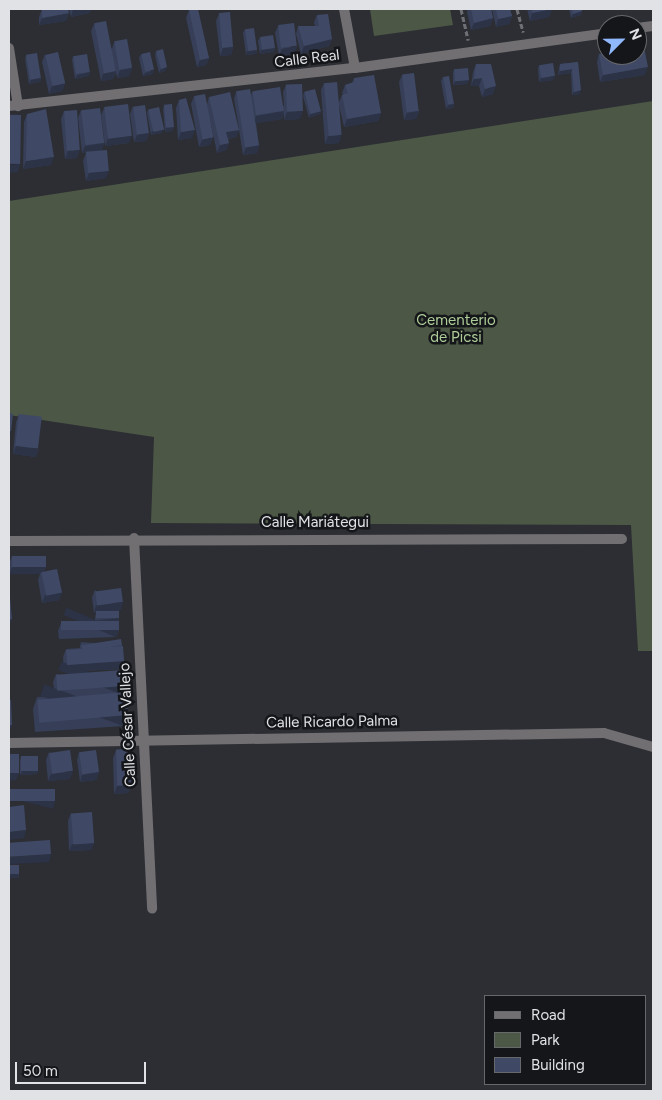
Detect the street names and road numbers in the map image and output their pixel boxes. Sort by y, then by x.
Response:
street label: Calle Real [273,46,341,72]
street label: Calle Mariátegui [261,514,369,532]
street label: Calle César Vallejo [116,662,140,788]
street label: Calle Ricardo Palma [266,712,398,732]

